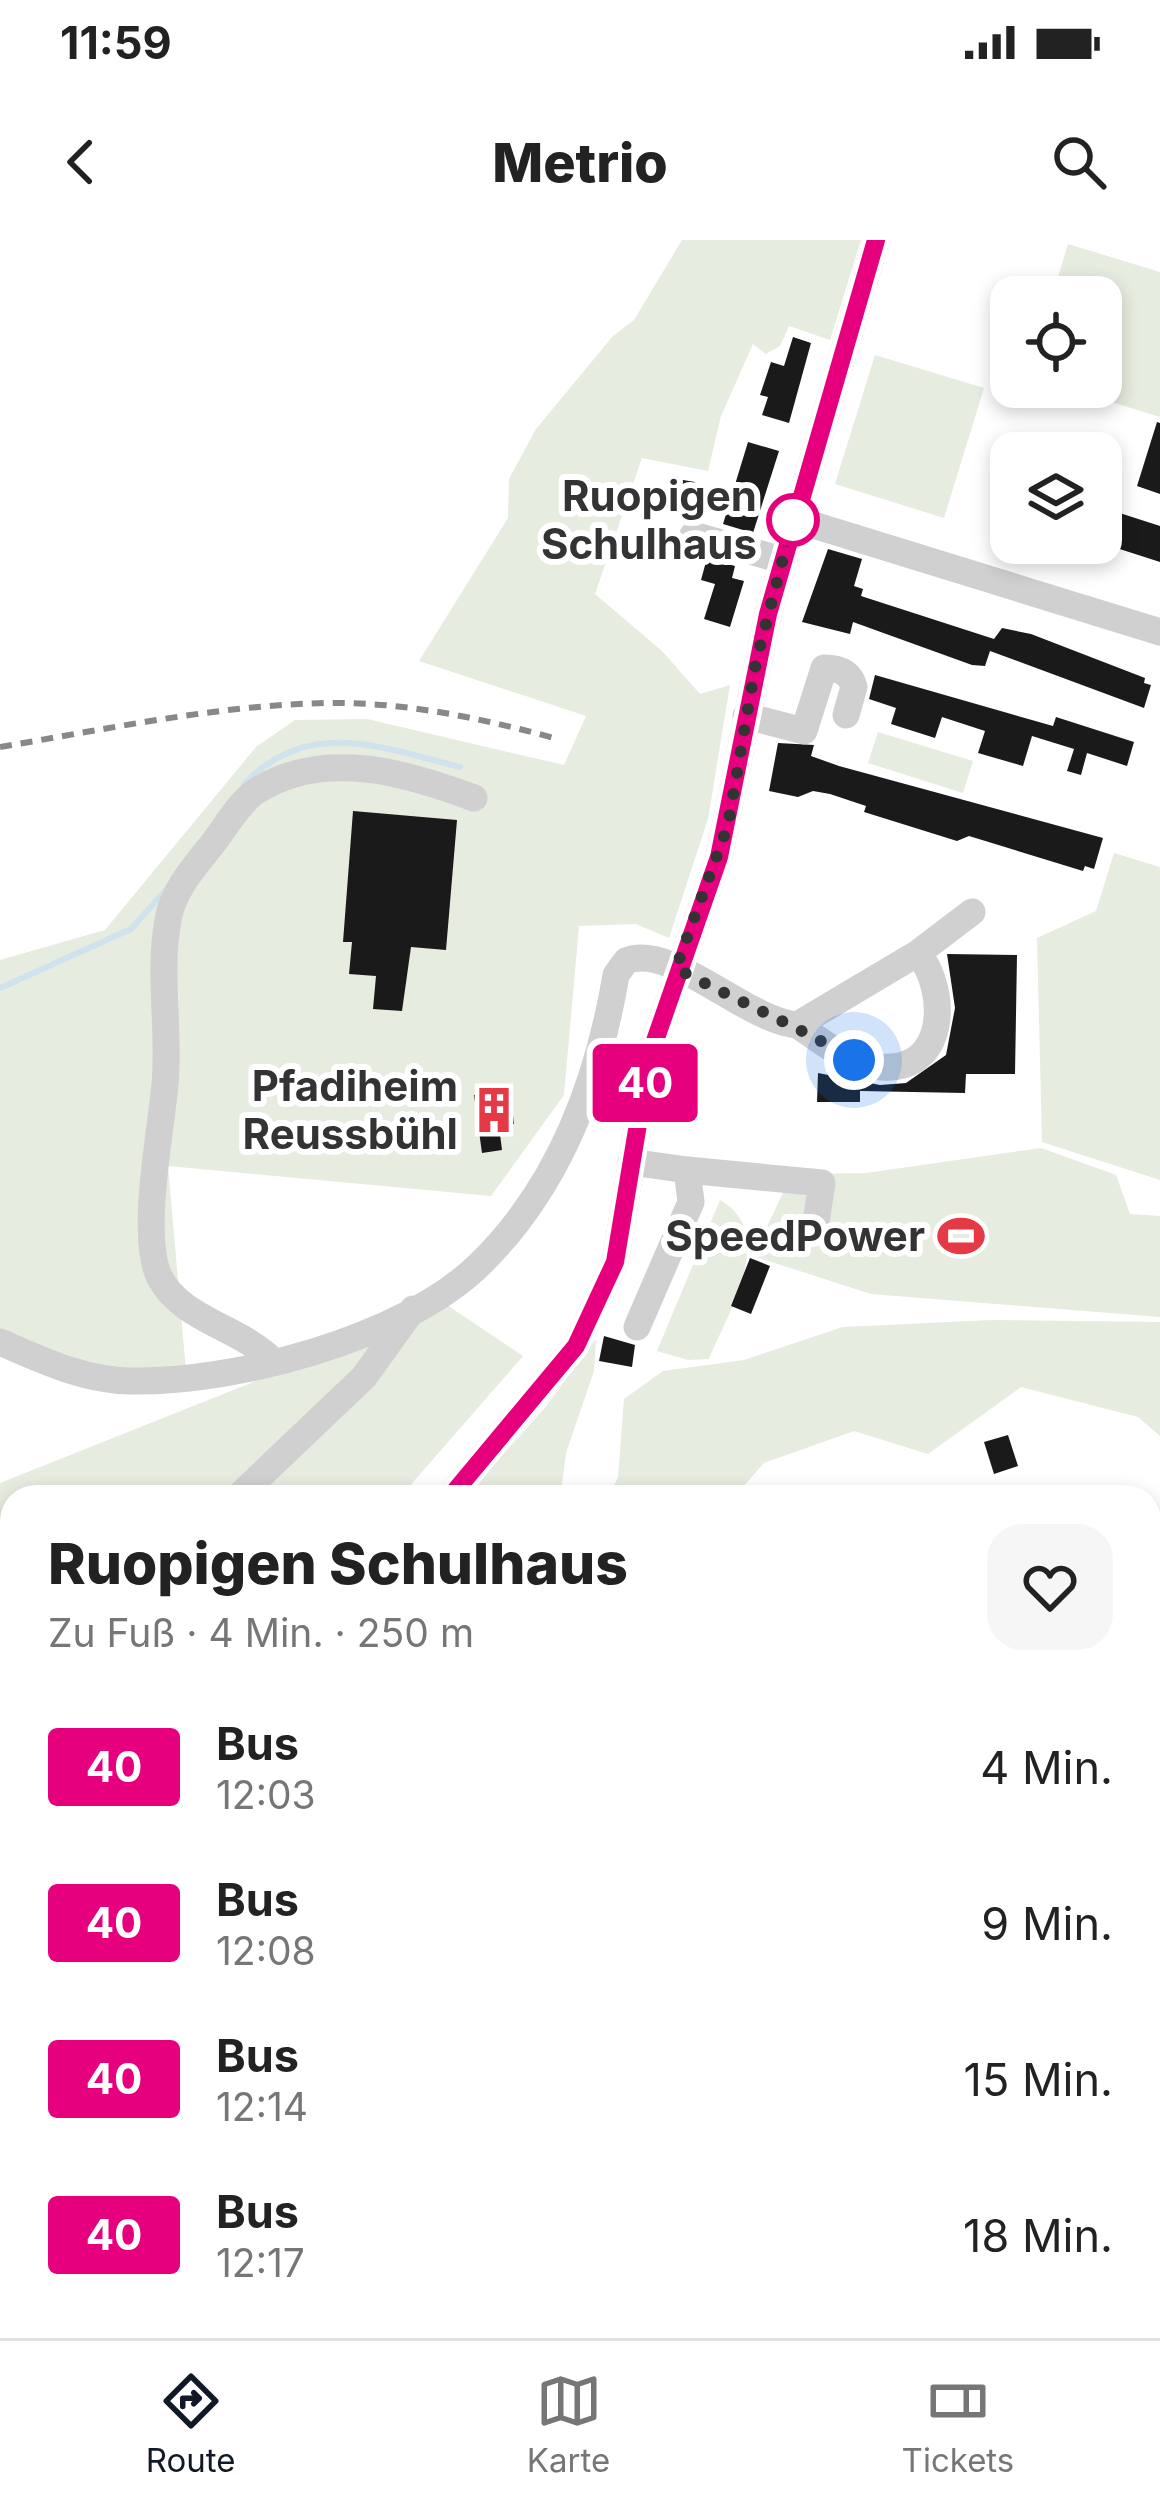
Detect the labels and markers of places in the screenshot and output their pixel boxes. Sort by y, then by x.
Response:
place label: Ruopigen Schulhaus [541,470,757,569]
marker: Ruopigen Schulhaus [768,495,818,545]
place label: Pfadiheim Reussbühl [243,1060,458,1159]
building icon: Pfadiheim Reussbühl [469,1085,519,1135]
place label: SpeedPower [665,1210,925,1261]
sports icon: SpeedPower [936,1211,986,1261]

